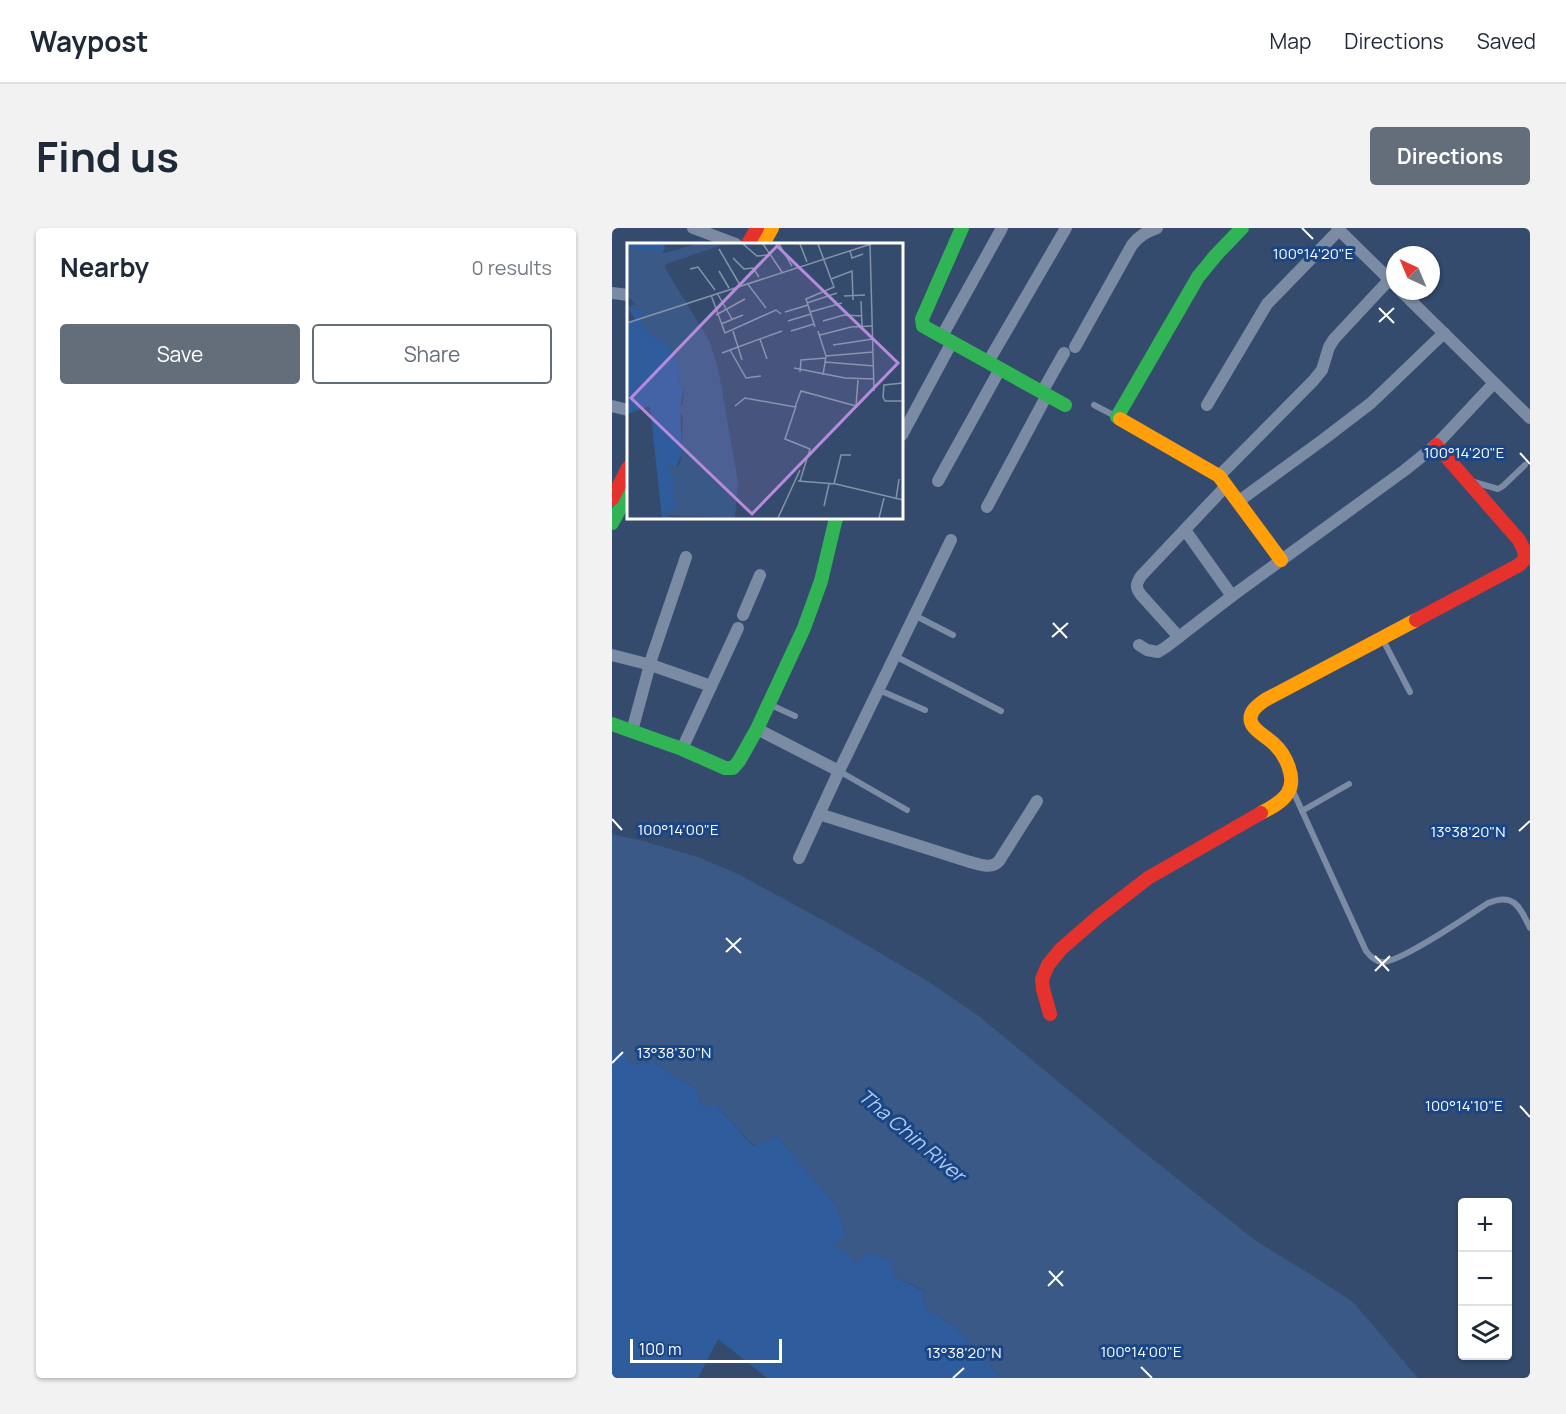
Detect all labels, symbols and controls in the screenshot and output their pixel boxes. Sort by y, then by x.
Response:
text: Waypost [30,22,149,60]
text: Map [1270,27,1311,55]
text: Directions [1344,27,1444,55]
text: Saved [1477,27,1536,55]
text: Find us [36,127,179,185]
button: Directions [1370,127,1530,185]
inset map [627,243,903,519]
text: 100°14'20"E [1273,243,1353,264]
north arrow [1386,246,1440,300]
text: Nearby [60,249,149,285]
text: 0 results [472,254,552,281]
button: Save [60,324,300,384]
button: Share [312,324,552,384]
text: 100°14'20"E [1424,442,1504,463]
text: 100°14'00"E [637,819,719,840]
text: 13°38'20"N [1431,821,1505,842]
text: 13°38'30"N [637,1042,711,1063]
water label: Tha Chin River [853,1082,973,1189]
text: 100°14'10"E [1425,1095,1503,1116]
map controls [1458,1198,1512,1360]
button: + [1458,1198,1512,1252]
button: − [1458,1252,1512,1306]
button: layers [1458,1306,1512,1360]
scale bar [630,1336,782,1364]
text: 100 m [639,1338,682,1360]
text: 100°14'00"E [1100,1341,1182,1362]
text: 13°38'20"N [927,1342,1001,1363]

